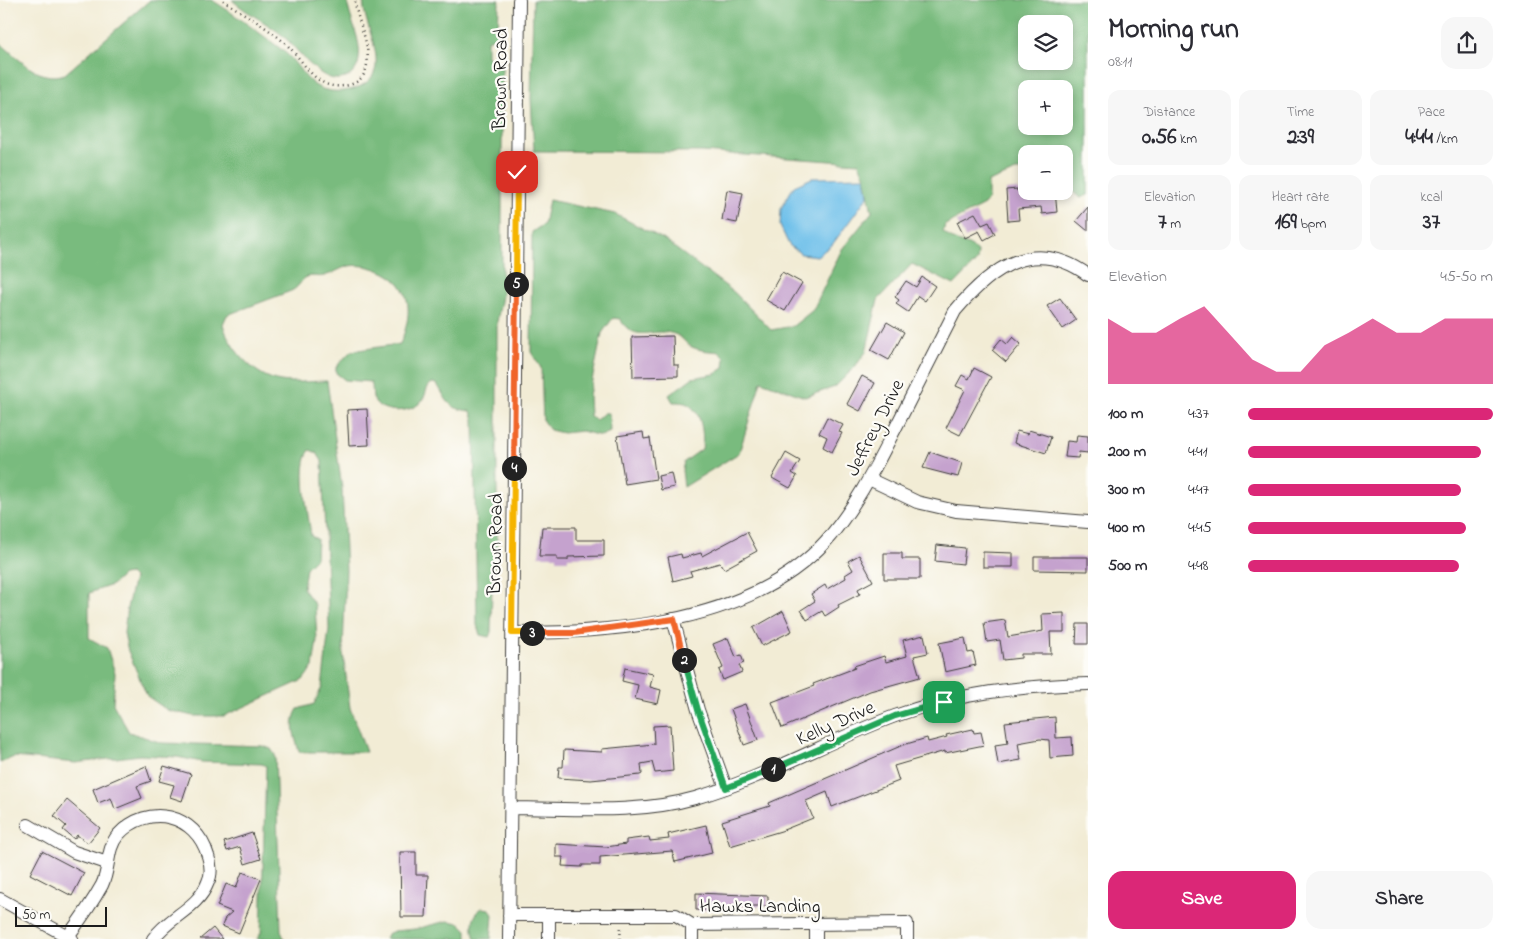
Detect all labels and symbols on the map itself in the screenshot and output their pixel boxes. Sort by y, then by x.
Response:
street label: Brown Road [486,28,517,131]
pin [496,151,538,193]
pin: 5 [504,272,528,296]
street label: Jeffrey Drive [839,375,913,482]
pin: 4 [502,456,526,480]
street label: Brown Road [481,493,512,596]
pin: 3 [520,620,544,646]
pin: 2 [672,648,696,672]
pin [923,681,965,723]
street label: Kelly Drive [792,694,880,754]
pin: 1 [760,756,786,782]
street label: Hawks Landing [700,893,820,923]
scale bar [15,904,108,927]

